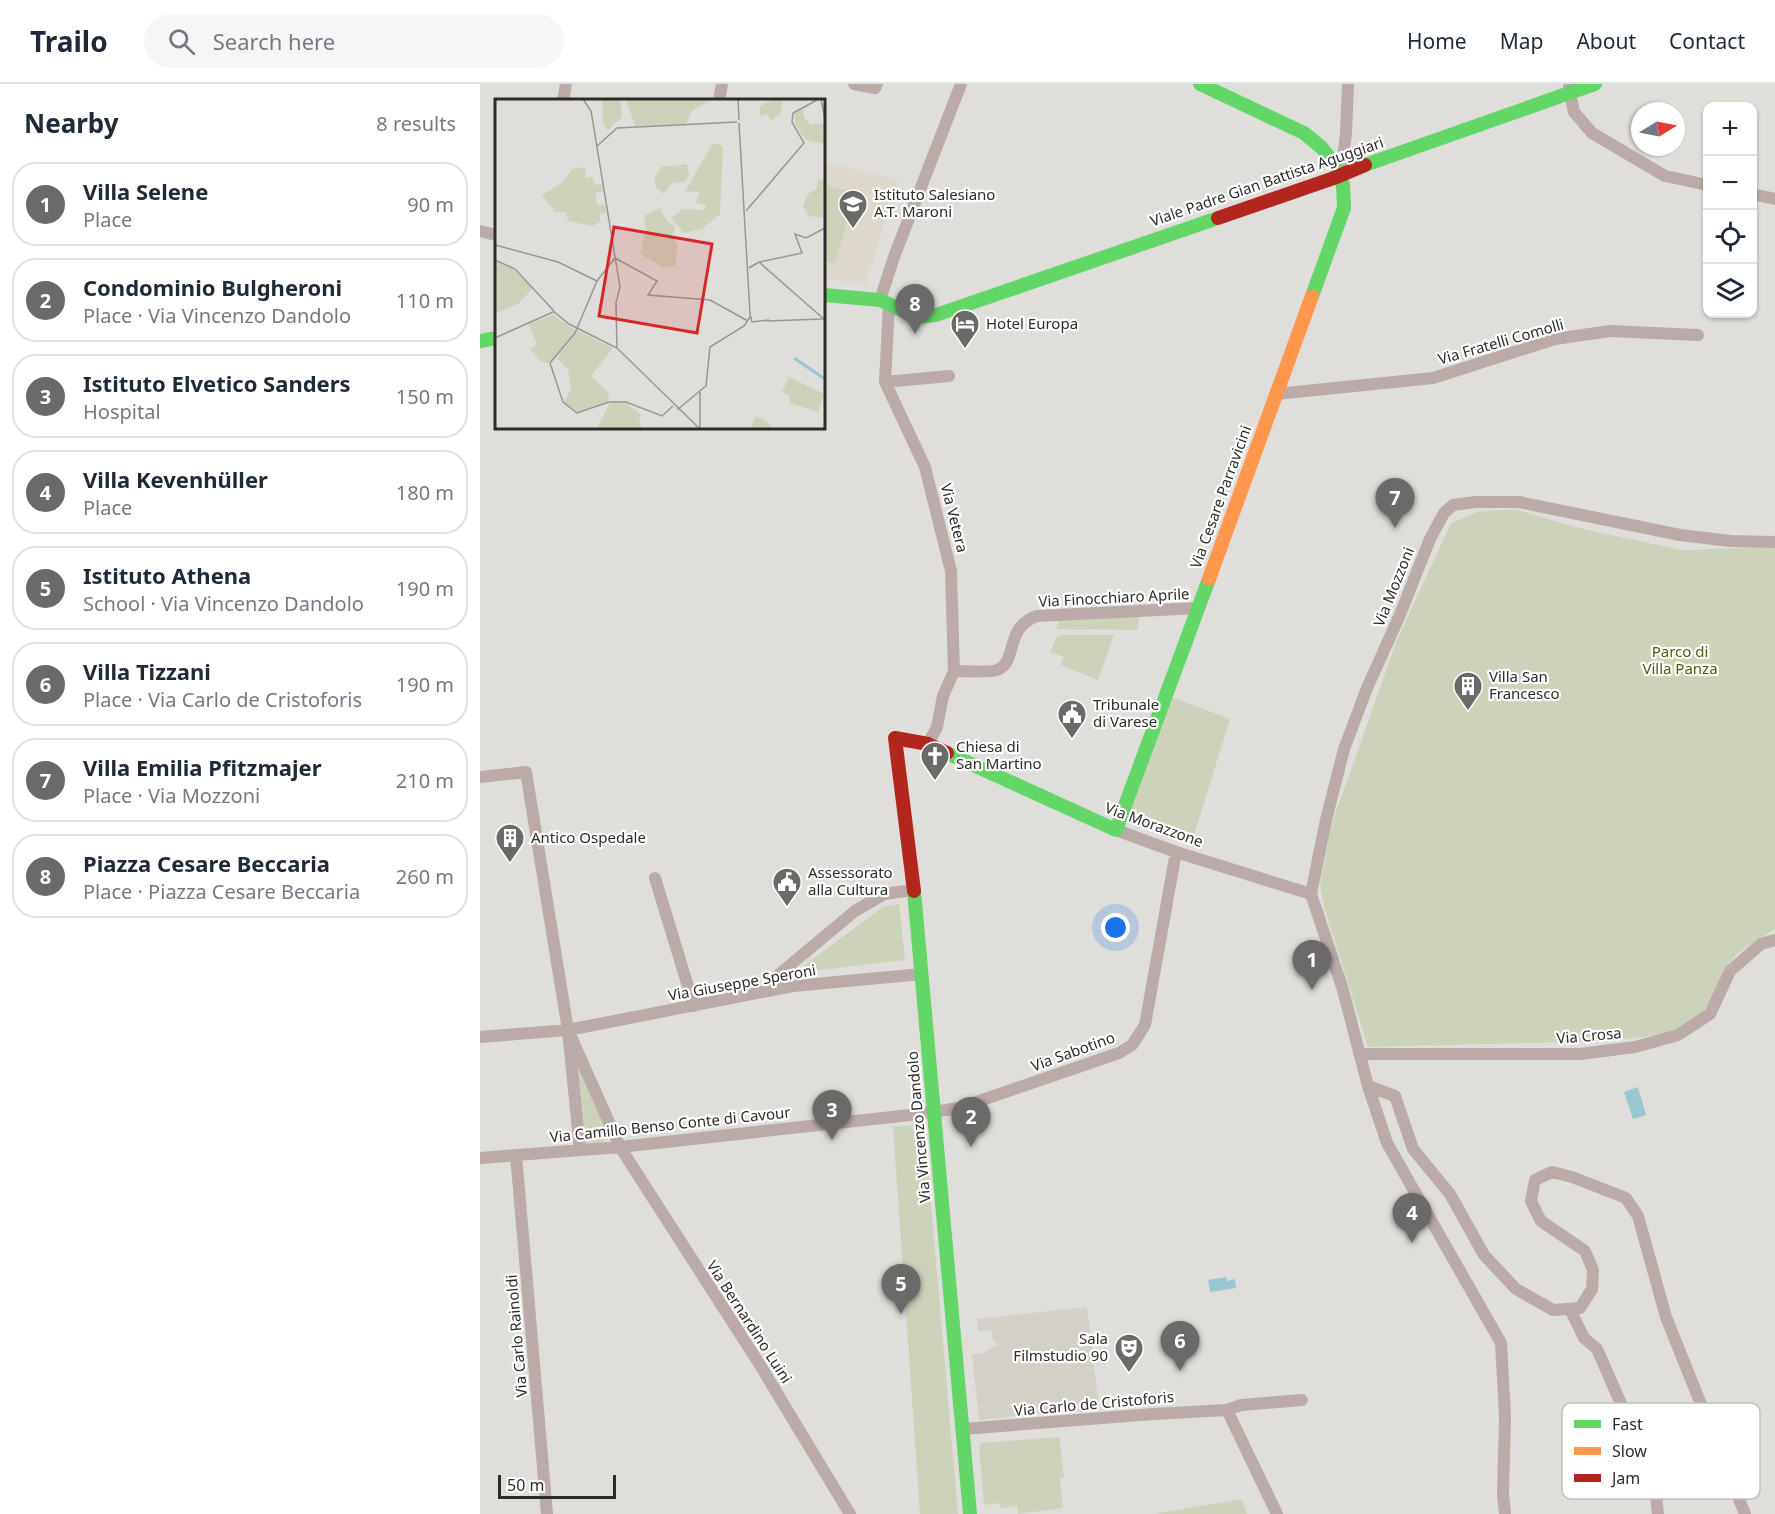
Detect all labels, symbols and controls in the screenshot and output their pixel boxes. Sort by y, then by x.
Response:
search box [144,14,564,68]
text: Trailo [30,22,108,60]
icon: search [165,25,198,58]
text: Search here [213,26,335,56]
text: Home [1407,27,1467,55]
text: Map [1500,27,1543,55]
text: About [1576,27,1636,55]
text: Contact [1669,27,1745,55]
inset map [495,99,825,429]
north arrow [1631,102,1685,156]
map controls [1703,102,1757,318]
button: + [1703,102,1757,156]
text: Nearby [24,105,119,141]
text: 8 results [376,110,456,137]
street label: Viale Padre Gian Battista Aguggiari [1147,132,1386,230]
button: − [1703,156,1757,210]
text: Villa Selene [83,176,208,206]
place label: Istituto Salesiano A.T. Maroni [874,184,995,221]
school or university icon: Istituto Salesiano A.T. Maroni [837,188,869,230]
text: 1 [40,191,51,218]
text: 90 m [407,191,454,218]
text: Place [83,206,132,233]
button: locate [1703,210,1757,264]
button: layers [1703,264,1757,318]
text: Condominio Bulgheroni [83,272,342,302]
pin: 8 [896,284,934,334]
text: 2 [40,287,51,314]
text: 110 m [396,287,454,314]
text: Place · Via Vincenzo Dandolo [83,302,351,329]
hotel icon: Hotel Europa [949,308,981,350]
place label: Hotel Europa [986,313,1078,333]
street label: Via Fratelli Comolli [1436,314,1566,369]
text: Istituto Elvetico Sanders [83,368,351,398]
text: 3 [40,383,51,410]
text: 150 m [396,383,454,410]
text: Hospital [83,398,161,425]
street label: Via Cesare Parravicini [1185,422,1255,571]
text: Villa Kevenhüller [83,464,268,494]
pin: 7 [1376,478,1414,528]
text: 4 [40,479,51,506]
text: 180 m [396,479,454,506]
street label: Via Vetera [937,481,973,554]
text: Place [83,494,132,521]
street label: Via Mozzoni [1368,544,1418,629]
text: Istituto Athena [83,560,251,590]
text: 5 [40,575,51,602]
text: 190 m [396,575,454,602]
street label: Via Finocchiaro Aprile [1038,583,1190,611]
text: School · Via Vincenzo Dandolo [83,590,364,617]
park label: Parco di Villa Panza [1642,641,1718,678]
text: Villa Tizzani [83,656,211,686]
place label: Villa San Francesco [1489,666,1560,703]
building icon: Villa San Francesco [1452,670,1484,712]
text: 6 [40,671,51,698]
text: 190 m [396,671,454,698]
text: Place · Via Carlo de Cristoforis [83,686,362,713]
place label: Tribunale di Varese [1093,694,1159,731]
public building icon: Tribunale di Varese [1056,698,1088,740]
place label: Chiesa di San Martino [956,736,1042,773]
church icon: Chiesa di San Martino [919,740,951,782]
text: Villa Emilia Pfitzmajer [83,752,322,782]
text: 7 [40,767,51,794]
text: 210 m [396,767,454,794]
text: Place · Via Mozzoni [83,782,260,809]
street label: Via Morazzone [1102,797,1206,851]
building icon: Antico Ospedale [494,822,526,864]
place label: Antico Ospedale [531,827,646,847]
text: Piazza Cesare Beccaria [83,848,330,878]
place label: Assessorato alla Cultura [808,862,893,899]
text: 8 [40,863,51,890]
text: 260 m [396,863,454,890]
public building icon: Assessorato alla Cultura [771,866,803,908]
text: Place · Piazza Cesare Beccaria [83,878,360,905]
your location [1101,913,1130,942]
pin: 1 [1292,940,1332,990]
street label: Via Giuseppe Speroni [666,959,817,1005]
street label: Via Crosa [1556,1022,1622,1048]
street label: Via Sabotino [1028,1027,1117,1075]
street label: Via Vincenzo Dandolo [901,1050,935,1204]
pin: 3 [812,1090,852,1140]
pin: 2 [952,1098,990,1147]
street label: Via Camillo Benso Conte di Cavour [549,1101,791,1147]
pin: 4 [1392,1194,1432,1243]
street label: Via Bernardino Luini [703,1256,797,1387]
pin: 5 [882,1264,920,1314]
street label: Via Carlo Rainoldi [501,1274,531,1398]
pin: 6 [1160,1322,1200,1371]
place label: Sala Filmstudio 90 [1013,1328,1108,1365]
theatre icon: Sala Filmstudio 90 [1113,1332,1145,1374]
street label: Via Carlo de Cristoforis [1013,1386,1175,1420]
legend [1562,1403,1760,1499]
text: Fast [1612,1413,1643,1435]
text: Slow [1612,1440,1647,1462]
text: Jam [1610,1467,1640,1489]
scale bar [498,1472,616,1500]
text: 50 m [507,1474,544,1496]

